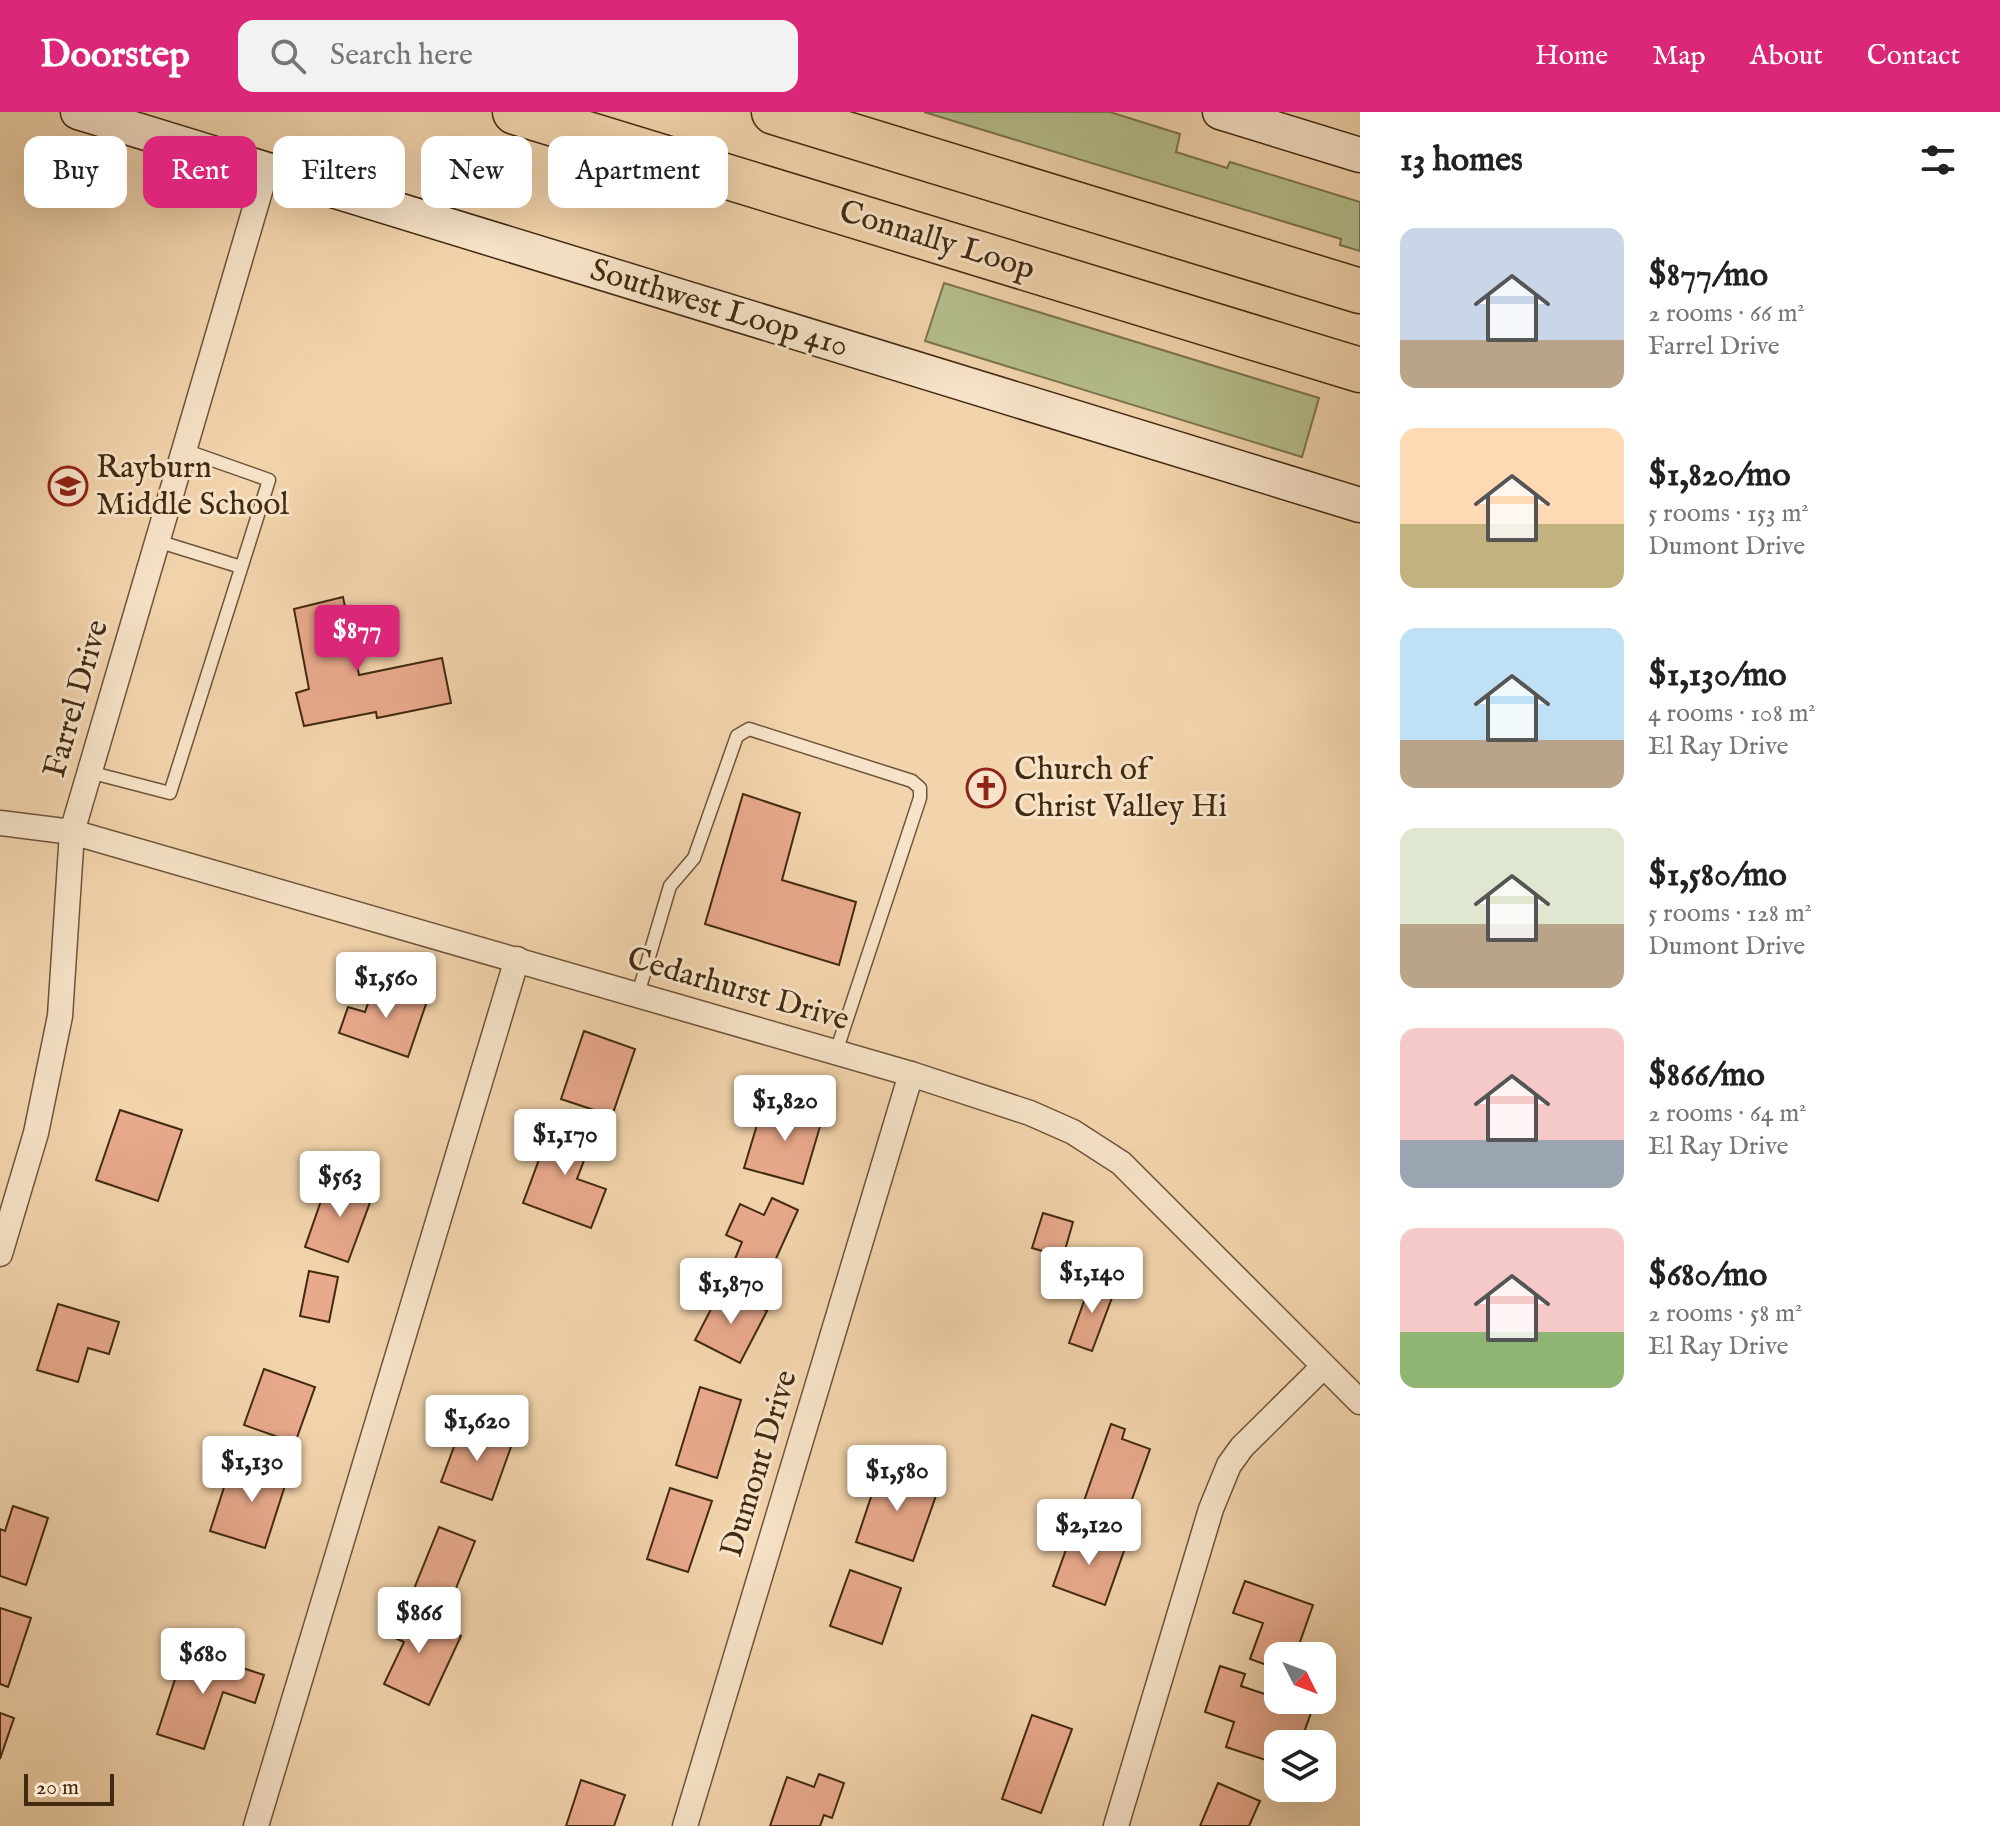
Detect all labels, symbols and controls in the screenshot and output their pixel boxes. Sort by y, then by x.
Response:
search box [238,20,798,92]
text: Doorstep [40,32,190,80]
icon: search [266,34,310,78]
text: Search here [330,37,473,75]
text: Home [1535,39,1608,74]
text: Map [1652,39,1706,74]
text: About [1750,39,1823,74]
text: Contact [1867,39,1960,74]
chip: Buy [24,136,127,208]
chip: Rent [143,136,257,208]
chip: Filters [273,136,405,208]
chip: New [421,136,532,208]
chip: Apartment [548,136,728,208]
icon: filters [1916,138,1960,182]
text: 13 homes [1400,139,1523,182]
street label: Connally Loop [834,192,1040,290]
street label: Southwest Loop 410 [585,250,853,368]
text: $877/mo [1648,254,1768,297]
icon: home [1464,260,1560,356]
text: 2 rooms · 66 m² [1648,297,1805,330]
text: Farrel Drive [1648,330,1780,363]
place label: Rayburn Middle School [96,448,289,526]
text: $1,820/mo [1648,454,1791,497]
icon: home [1464,460,1560,556]
school or university icon: Rayburn Middle School [47,465,89,507]
text: 5 rooms · 153 m² [1648,497,1809,530]
text: Dumont Drive [1648,530,1805,563]
pin: $877 [310,605,404,673]
text: $877 [333,614,381,647]
street label: Farrel Drive [35,615,119,783]
text: $1,130/mo [1648,654,1787,697]
icon: home [1464,660,1560,756]
text: 4 rooms · 108 m² [1648,697,1816,730]
text: El Ray Drive [1648,730,1788,763]
place label: Church of Christ Valley Hi [1014,750,1227,828]
church icon: Church of Christ Valley Hi [965,767,1007,809]
text: $1,580/mo [1648,854,1787,897]
icon: home [1464,860,1560,956]
text: 5 rooms · 128 m² [1648,897,1812,930]
text: Dumont Drive [1648,930,1805,963]
street label: Cedarhurst Drive [622,939,854,1041]
pin: $1,560 [321,952,451,1020]
text: $1,560 [354,961,418,994]
text: $866/mo [1648,1054,1765,1097]
icon: home [1464,1060,1560,1156]
pin: $1,820 [720,1075,850,1143]
text: $1,820 [752,1084,818,1117]
text: 2 rooms · 64 m² [1648,1097,1807,1130]
pin: $1,170 [500,1109,630,1177]
text: $1,170 [532,1118,598,1151]
text: El Ray Drive [1648,1130,1788,1163]
pin: $563 [293,1151,387,1219]
text: $563 [318,1160,362,1193]
pin: $1,140 [1027,1247,1157,1315]
text: $680/mo [1648,1254,1767,1297]
text: $1,140 [1059,1256,1125,1289]
pin: $1,870 [666,1258,796,1326]
icon: home [1464,1260,1560,1356]
text: $1,870 [698,1267,764,1300]
text: 2 rooms · 58 m² [1648,1297,1802,1330]
text: El Ray Drive [1648,1330,1788,1363]
street label: Dumont Drive [712,1365,808,1563]
pin: $1,620 [412,1395,542,1463]
text: $1,620 [444,1404,510,1437]
pin: $1,130 [187,1436,317,1504]
text: $1,130 [220,1445,284,1478]
pin: $1,580 [832,1445,962,1513]
text: $1,580 [865,1454,929,1487]
pin: $2,120 [1024,1499,1154,1567]
text: $2,120 [1055,1508,1123,1541]
pin: $866 [372,1587,466,1655]
text: $866 [396,1596,442,1629]
pin: $680 [156,1628,250,1696]
text: $680 [179,1637,227,1670]
north arrow [1264,1642,1336,1714]
map controls [1264,1642,1336,1802]
button: layers [1264,1730,1336,1802]
scale bar [24,1770,114,1806]
text: 20 m [36,1774,79,1802]

